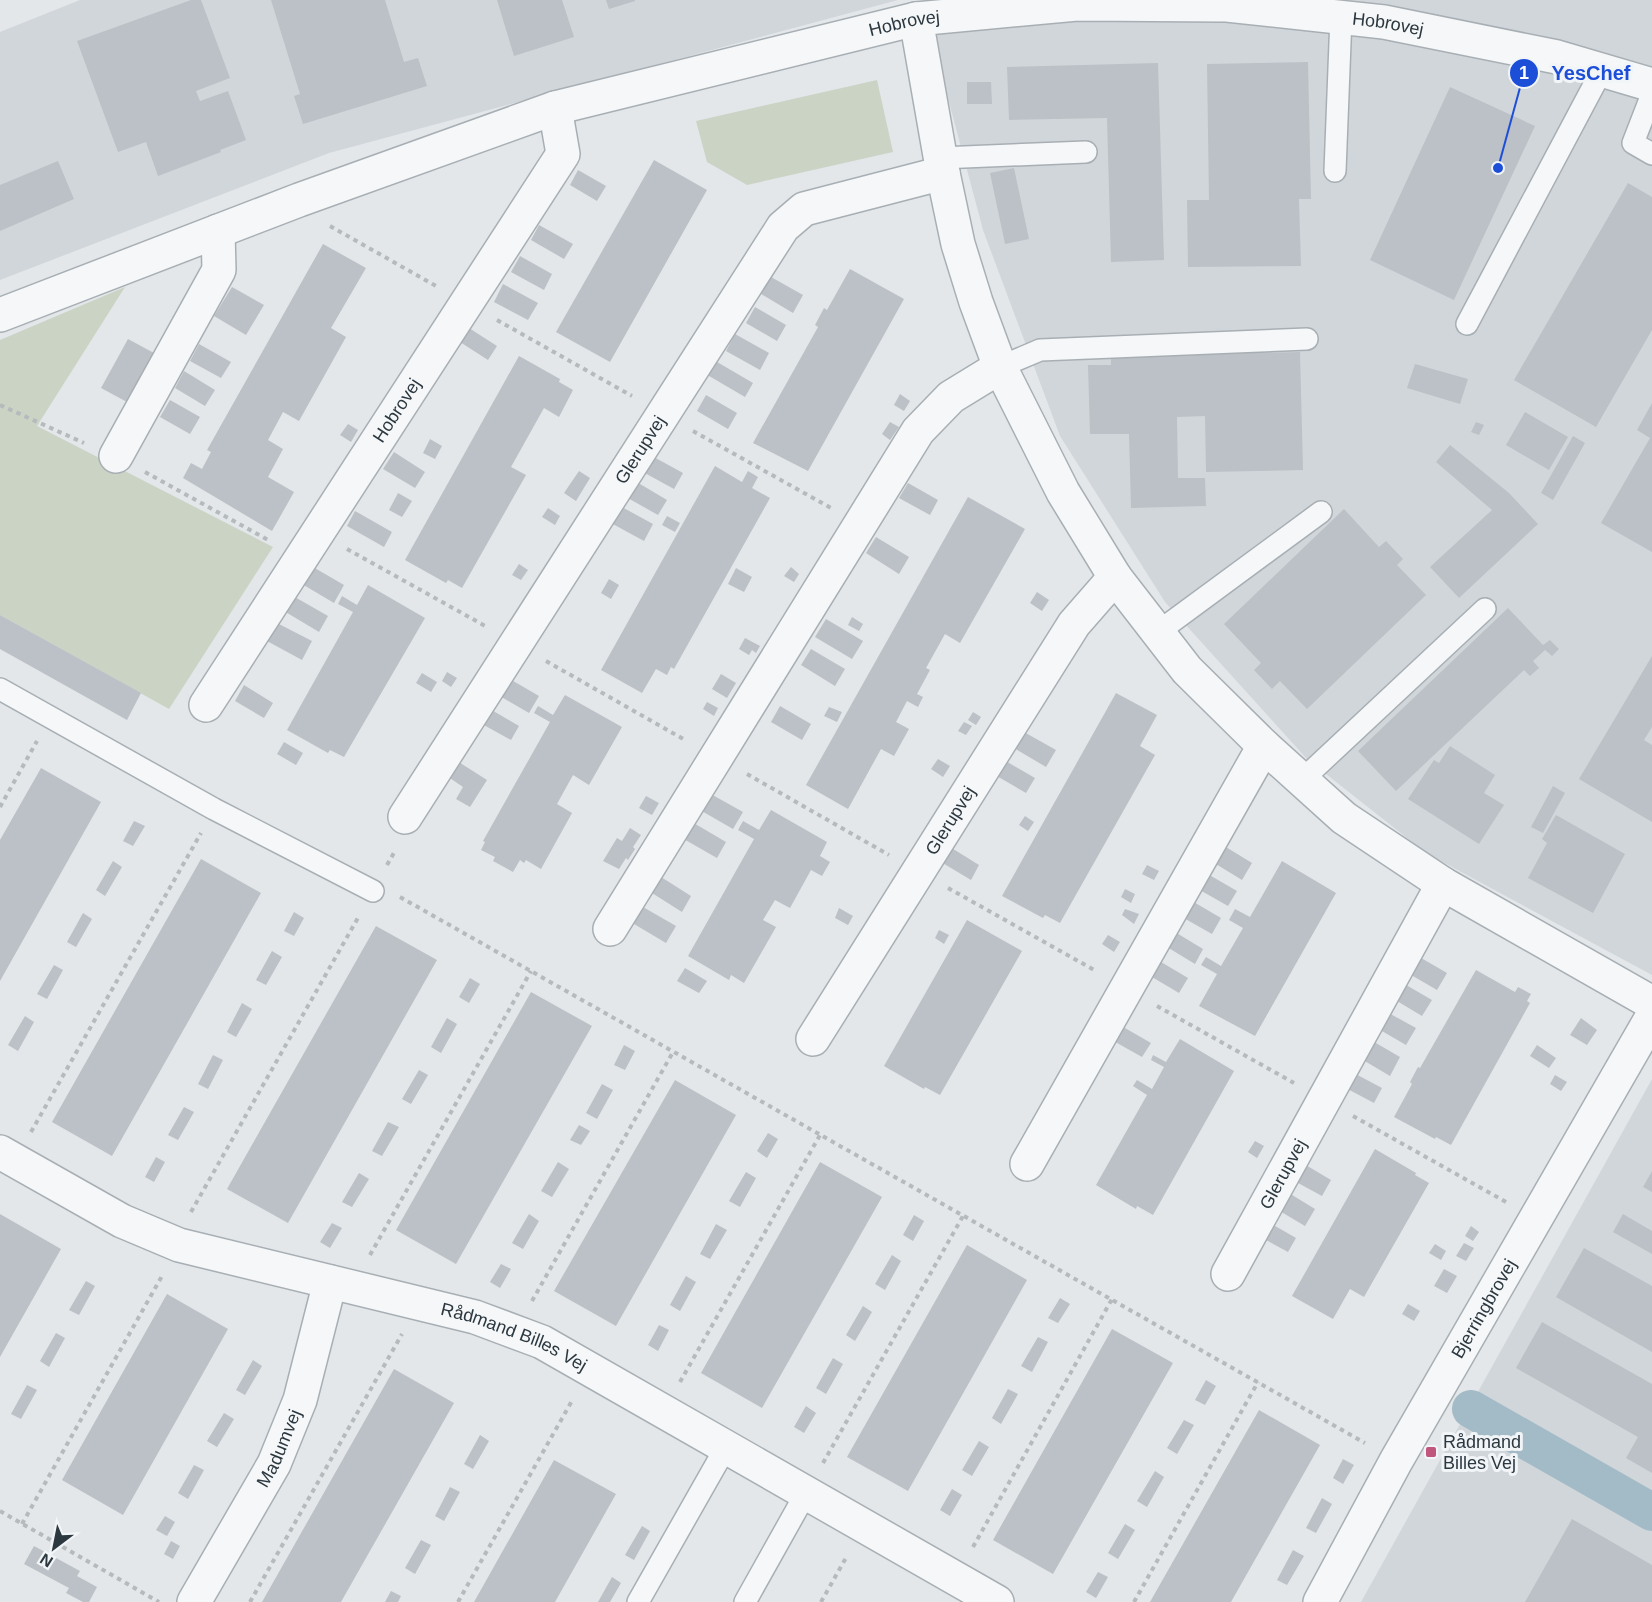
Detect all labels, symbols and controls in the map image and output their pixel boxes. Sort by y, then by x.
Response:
street label: Hobrovej [867,7,941,40]
street label: Hobrovej [1351,9,1425,40]
callout: YesChef [1509,54,1642,92]
text: YesChef [1552,62,1631,84]
text: 1 [1519,63,1529,83]
street label: Hobrovej [369,375,425,446]
street label: Glerupvej [611,412,669,488]
street label: Glerupvej [921,783,979,859]
street label: Glerupvej [1256,1136,1310,1213]
street label: Bjerringbrovej [1447,1256,1520,1362]
street label: Rådmand Billes Vej [439,1299,590,1375]
street label: Madumvej [253,1406,305,1491]
place label: Rådmand Billes Vej [1443,1432,1521,1473]
marker: Rådmand Billes Vej [1424,1445,1438,1459]
north arrow [24,1518,84,1578]
text: N [37,1550,56,1571]

